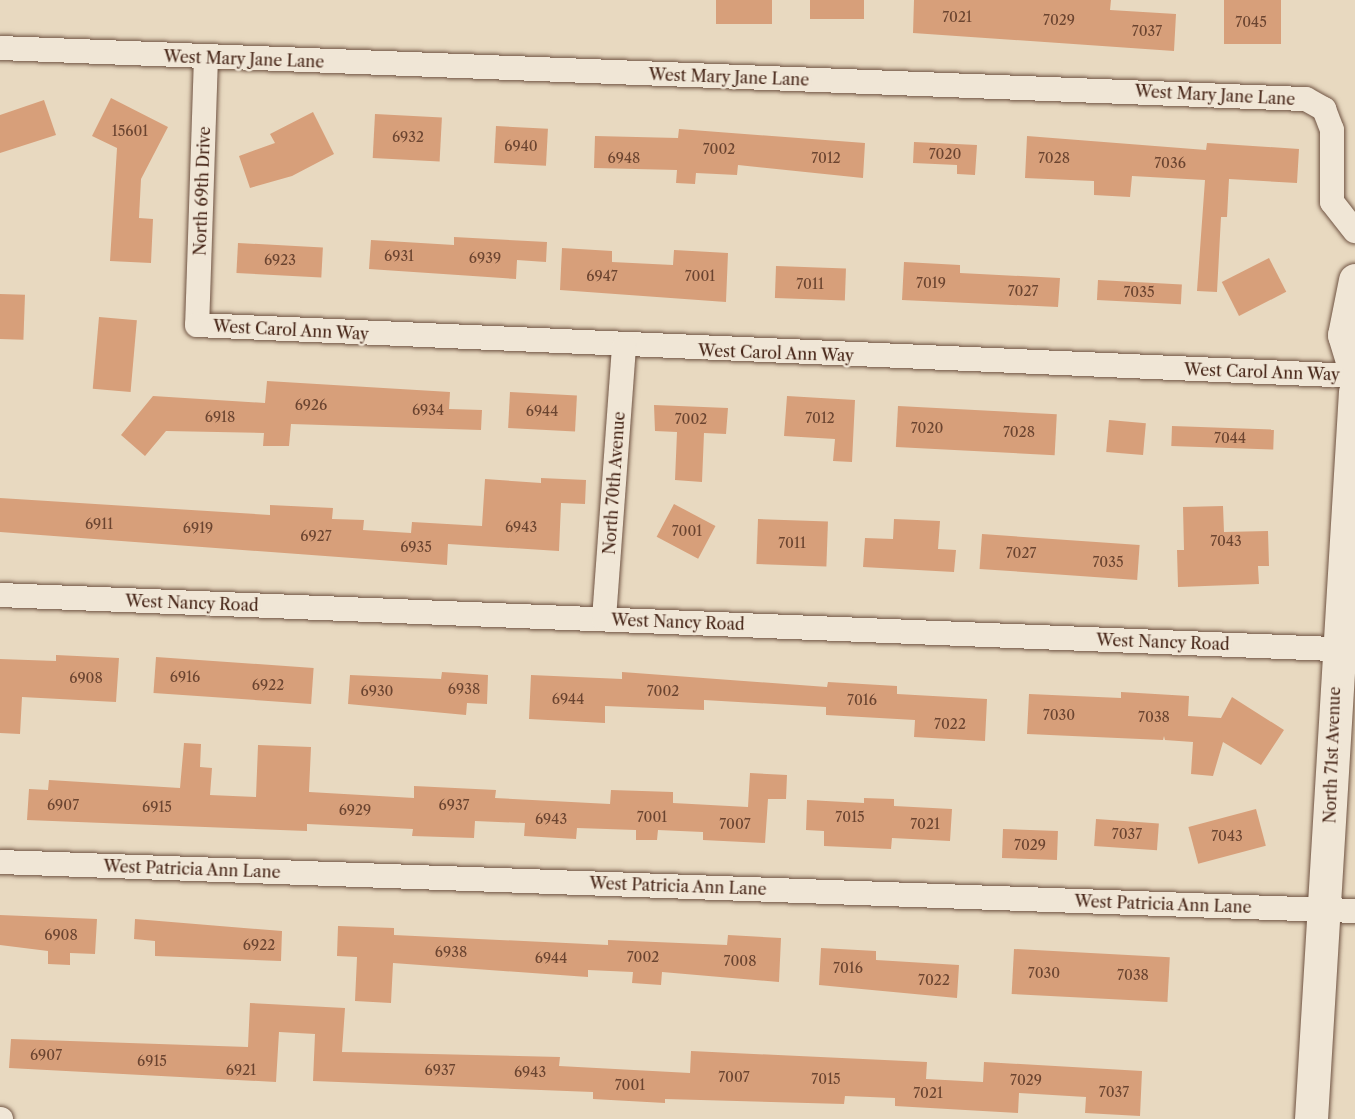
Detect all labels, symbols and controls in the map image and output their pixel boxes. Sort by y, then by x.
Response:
house number: 7021 [942,9,972,25]
house number: 7029 [1043,12,1075,28]
house number: 7045 [1235,14,1267,30]
house number: 7037 [1132,23,1162,39]
street label: West Mary Jane Lane [163,47,325,71]
street label: West Mary Jane Lane [648,65,810,89]
street label: West Mary Jane Lane [1134,81,1296,109]
house number: 15601 [112,123,148,139]
street label: North 69th Drive [190,126,214,256]
house number: 6932 [392,129,424,145]
house number: 6940 [504,138,538,154]
house number: 7002 [703,141,735,157]
house number: 7020 [929,146,961,162]
house number: 6948 [608,150,640,166]
house number: 7012 [811,150,841,166]
house number: 7028 [1038,150,1070,166]
house number: 7036 [1154,155,1186,171]
house number: 6931 [384,248,414,264]
house number: 6939 [469,250,501,266]
house number: 6923 [264,252,296,268]
house number: 6947 [586,268,618,284]
house number: 7001 [685,268,715,284]
house number: 7019 [916,275,946,291]
house number: 7011 [796,276,824,292]
house number: 7027 [1008,283,1038,299]
house number: 7035 [1123,284,1155,300]
street label: West Carol Ann Way [212,316,370,344]
street label: West Carol Ann Way [697,341,855,365]
street label: West Carol Ann Way [1183,360,1341,384]
house number: 6926 [295,397,327,413]
house number: 6934 [412,402,444,418]
house number: 6944 [526,403,558,419]
house number: 6918 [205,409,235,425]
street label: North 70th Avenue [599,410,629,556]
house number: 7012 [805,410,835,426]
house number: 7002 [675,411,707,427]
house number: 7020 [911,420,943,436]
house number: 7028 [1003,424,1035,440]
house number: 7044 [1214,430,1246,446]
house number: 6911 [85,516,113,532]
house number: 6943 [505,519,537,535]
house number: 6919 [183,520,213,536]
house number: 7001 [672,523,702,539]
house number: 6927 [300,528,332,544]
house number: 7043 [1210,533,1242,549]
house number: 7011 [778,535,806,551]
house number: 6935 [400,539,432,555]
house number: 7027 [1006,545,1036,561]
house number: 7035 [1092,554,1124,570]
street label: West Nancy Road [125,591,259,615]
street label: West Nancy Road [611,610,745,634]
street label: West Nancy Road [1096,630,1230,654]
house number: 6916 [170,669,200,685]
house number: 6908 [69,670,103,686]
house number: 6922 [252,677,284,693]
house number: 6938 [448,681,480,697]
house number: 6930 [361,683,393,699]
house number: 7002 [647,683,679,699]
street label: North 71st Avenue [1320,686,1344,824]
house number: 6944 [552,691,584,707]
house number: 7016 [847,692,877,708]
house number: 7030 [1043,707,1075,723]
house number: 7038 [1138,709,1170,725]
house number: 7022 [934,716,966,732]
house number: 6907 [47,797,79,813]
house number: 6937 [438,797,470,813]
house number: 6915 [142,799,172,815]
house number: 6929 [339,802,371,818]
house number: 7001 [637,809,667,825]
house number: 7015 [835,809,865,825]
house number: 6943 [535,811,567,827]
house number: 7007 [719,816,751,832]
house number: 7021 [910,816,940,832]
house number: 7037 [1112,826,1142,842]
house number: 7043 [1211,828,1243,844]
house number: 7029 [1014,837,1046,853]
street label: West Patricia Ann Lane [103,856,281,882]
street label: West Patricia Ann Lane [589,873,767,899]
street label: West Patricia Ann Lane [1074,891,1252,917]
house number: 6908 [44,927,78,943]
house number: 6922 [243,937,275,953]
house number: 6938 [435,944,467,960]
house number: 7002 [627,949,659,965]
house number: 6944 [535,950,567,966]
house number: 7008 [724,953,756,969]
house number: 7016 [833,960,863,976]
house number: 7030 [1028,965,1060,981]
house number: 7038 [1117,967,1149,983]
house number: 7022 [918,972,950,988]
house number: 6907 [30,1047,62,1063]
house number: 6915 [137,1053,167,1069]
house number: 6921 [226,1062,256,1078]
house number: 6937 [424,1062,456,1078]
house number: 6943 [514,1064,546,1080]
house number: 7007 [718,1069,750,1085]
house number: 7015 [811,1071,841,1087]
house number: 7029 [1010,1072,1042,1088]
house number: 7001 [615,1077,645,1093]
house number: 7037 [1099,1084,1129,1100]
house number: 7021 [913,1085,943,1101]

